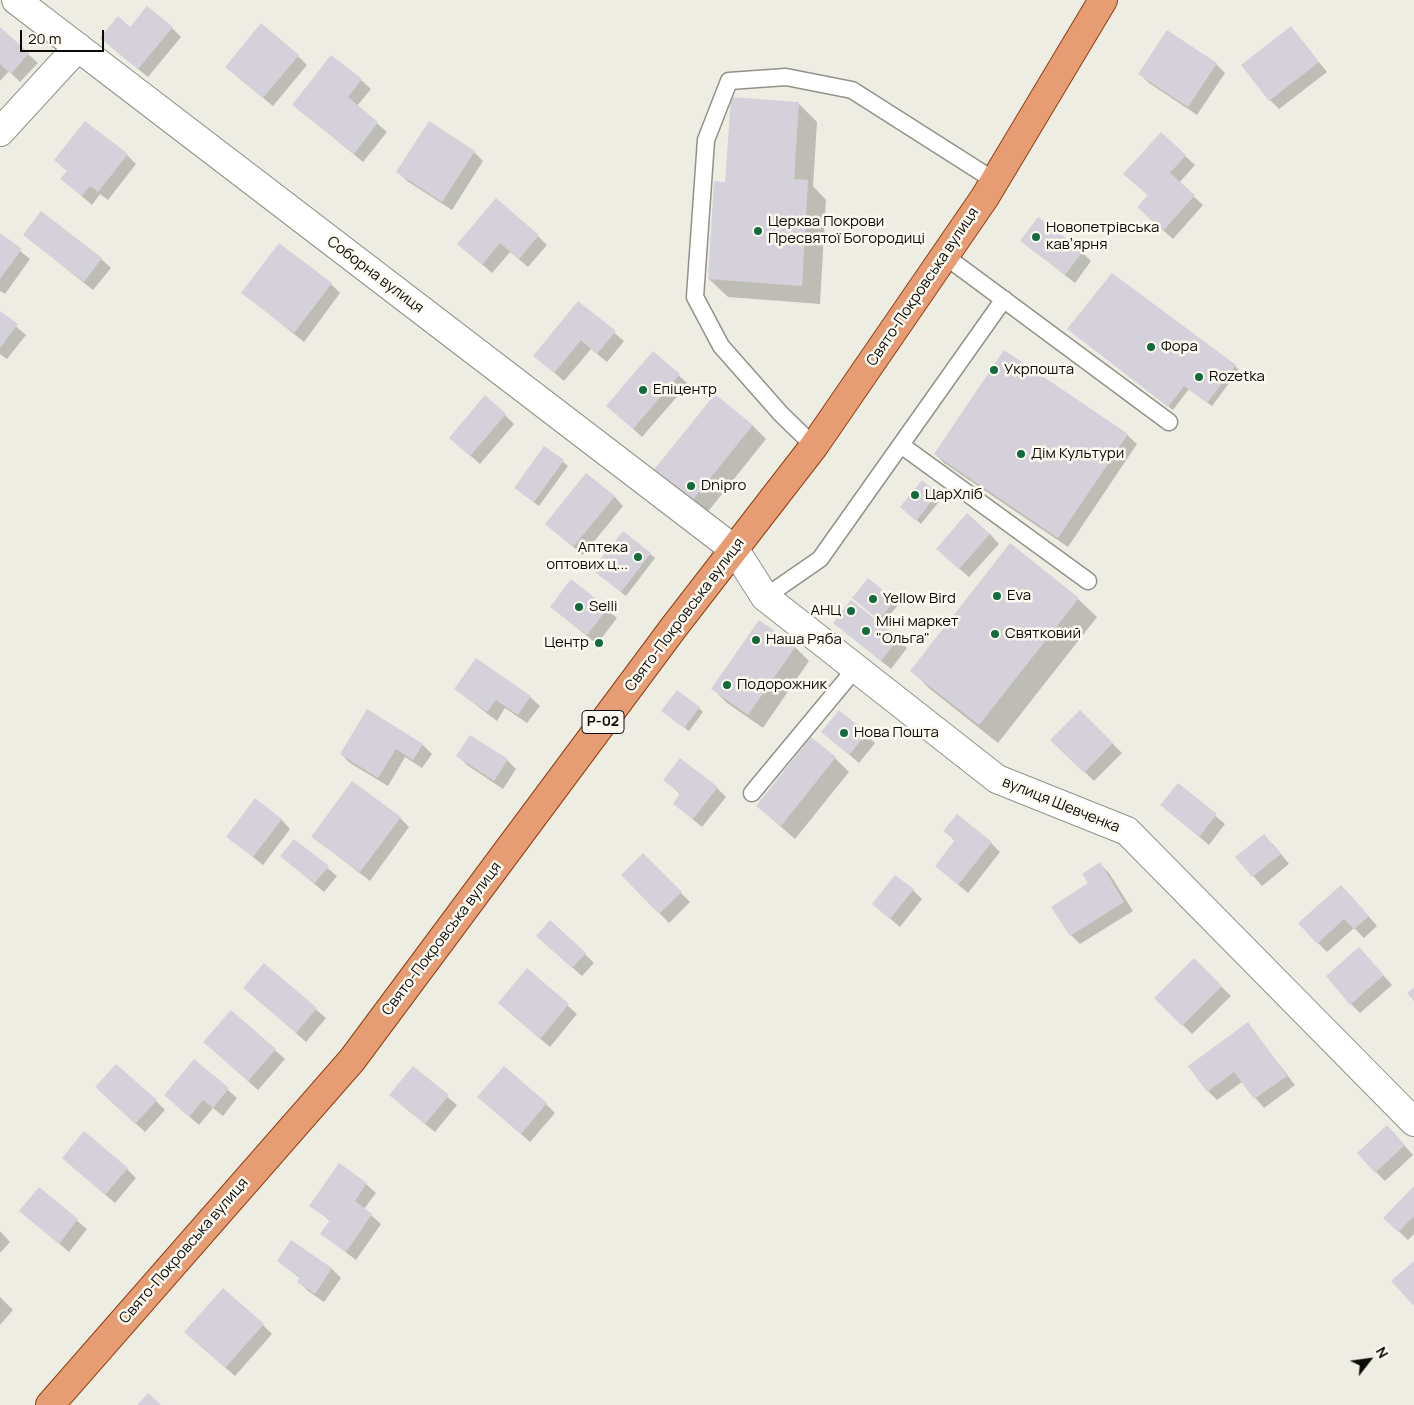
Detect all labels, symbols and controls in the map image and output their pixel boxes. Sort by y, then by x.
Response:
scale bar [22,20,106,52]
text: 20 m [28,28,61,49]
street label: Свято-Покровська вулиця [863,204,983,370]
place label: Церква Покрови Пресвятої Богородиці [768,213,925,248]
place label: Новопетрівська кавʼярня [1046,219,1159,254]
marker: Церква Покрови Пресвятої Богородиці [752,225,764,237]
marker: Новопетрівська кавʼярня [1030,231,1042,243]
street label: Соборна вулиця [323,233,427,317]
place label: Фора [1161,338,1198,356]
marker: Фора [1145,341,1157,353]
place label: Укрпошта [1004,361,1074,379]
marker: Укрпошта [988,364,1000,376]
place label: Rozetka [1209,368,1265,386]
marker: Rozetka [1193,371,1205,383]
place label: Епіцентр [653,381,717,399]
marker: Епіцентр [637,384,649,396]
place label: Дім Культури [1031,445,1124,463]
marker: Дім Культури [1015,448,1027,460]
place label: Dnipro [701,477,746,495]
marker: Dnipro [685,480,697,492]
place label: ЦарХліб [925,486,983,504]
marker: ЦарХліб [909,489,921,501]
street label: Свято-Покровська вулиця [621,535,749,695]
place label: Аптека оптових ц... [546,539,628,574]
marker: Аптека оптових ц... [632,551,644,563]
place label: Eva [1007,587,1031,605]
place label: Yellow Bird [883,590,956,608]
marker: Eva [991,590,1003,602]
marker: Yellow Bird [867,593,879,605]
place label: Selli [589,598,618,616]
marker: Selli [573,601,585,613]
place label: АНЦ [810,602,841,620]
marker: АНЦ [845,605,857,617]
place label: Міні маркет "Ольга" [876,613,958,648]
marker: Міні маркет "Ольга" [860,625,872,637]
place label: Святковий [1005,625,1081,643]
marker: Святковий [989,628,1001,640]
place label: Наша Ряба [766,631,842,649]
place label: Центр [544,634,589,652]
marker: Наша Ряба [750,634,762,646]
marker: Центр [593,637,605,649]
place label: Подорожник [737,676,827,694]
marker: Подорожник [721,679,733,691]
road number: Р-02 [582,710,624,734]
place label: Нова Пошта [854,724,939,742]
marker: Нова Пошта [838,727,850,739]
street label: вулиця Шевченка [1000,773,1122,837]
street label: Свято-Покровська вулиця [378,859,506,1019]
street label: Свято-Покровська вулиця [116,1174,252,1328]
north arrow [1344,1335,1394,1385]
text: N [1372,1343,1393,1361]

